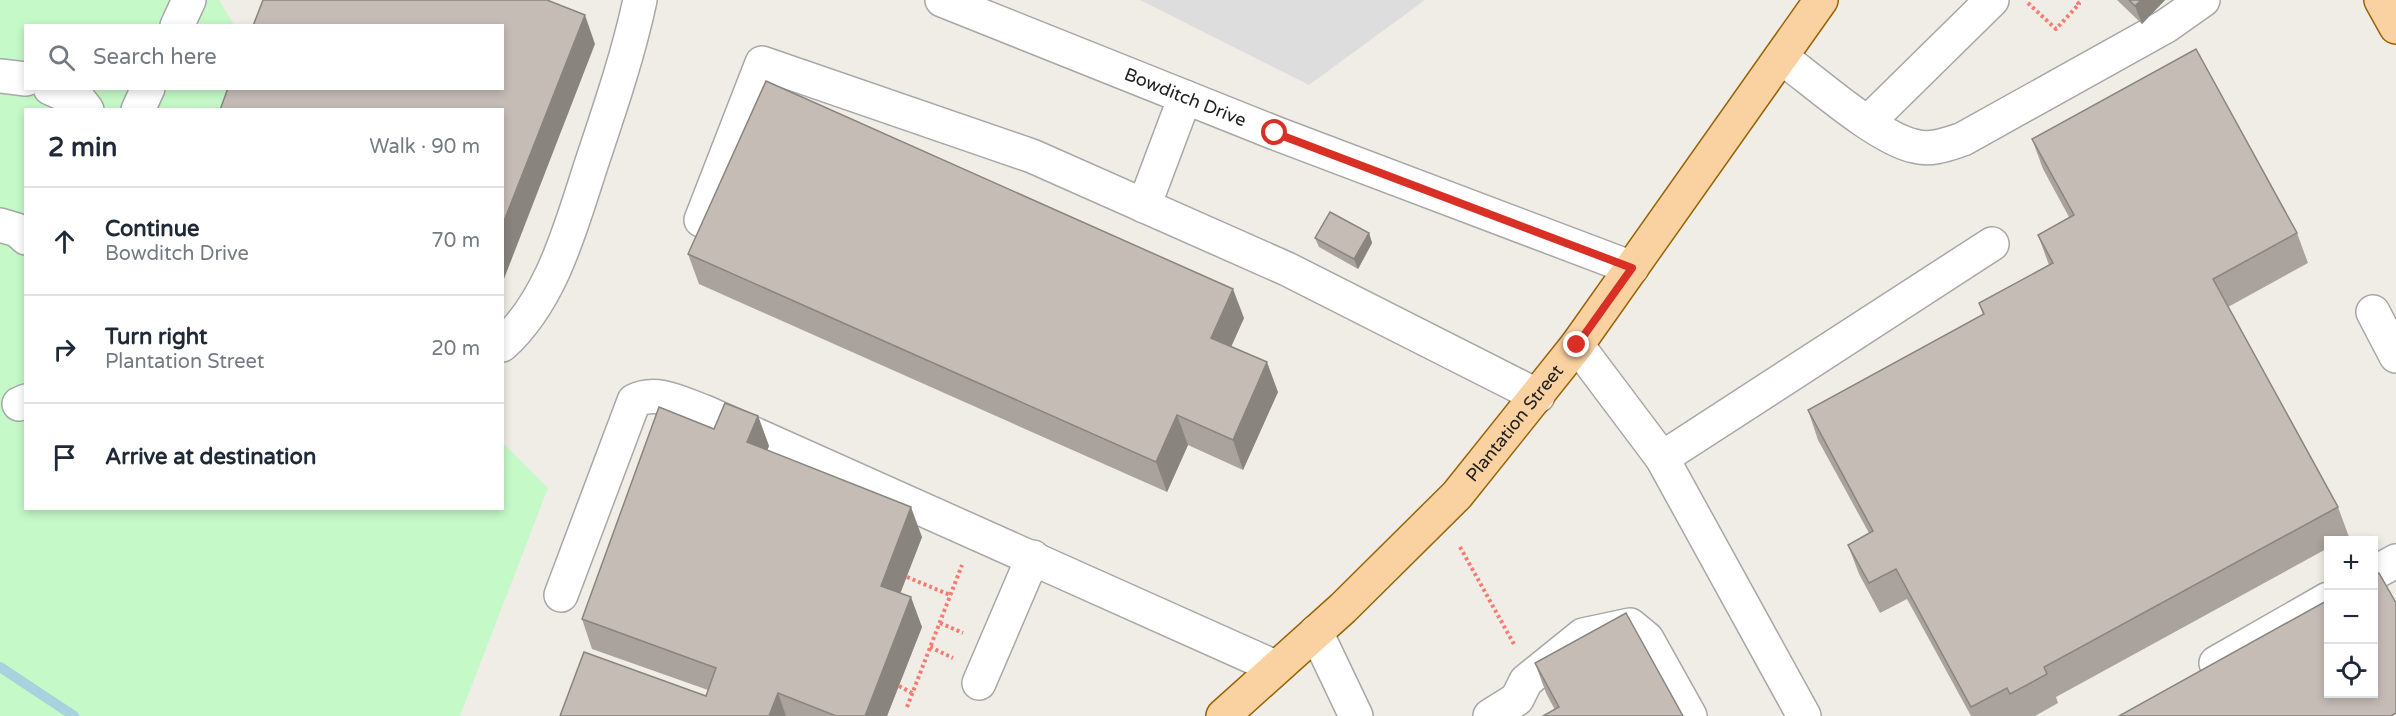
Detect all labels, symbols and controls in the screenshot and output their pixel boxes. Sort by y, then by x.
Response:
search box [24,24,504,90]
icon: search [45,41,78,74]
text: Search here [93,44,217,70]
street label: Bowditch Drive [1121,63,1250,131]
route start [1261,119,1287,145]
text: 2 min [48,132,117,163]
text: Walk · 90 m [369,135,480,159]
text: Continue [105,216,200,242]
icon: ahead [48,225,81,258]
text: 70 m [431,229,480,253]
text: Bowditch Drive [105,242,249,266]
text: Turn right [105,324,207,350]
route end [1563,331,1589,357]
icon: right [48,333,81,366]
text: 20 m [431,337,480,361]
text: Plantation Street [105,350,264,374]
street label: Plantation Street [1461,360,1568,486]
icon: arrive [48,441,81,474]
text: Arrive at destination [105,444,316,470]
map controls [2324,536,2378,698]
button: + [2324,536,2378,590]
button: − [2324,590,2378,644]
button: locate [2324,644,2378,698]

